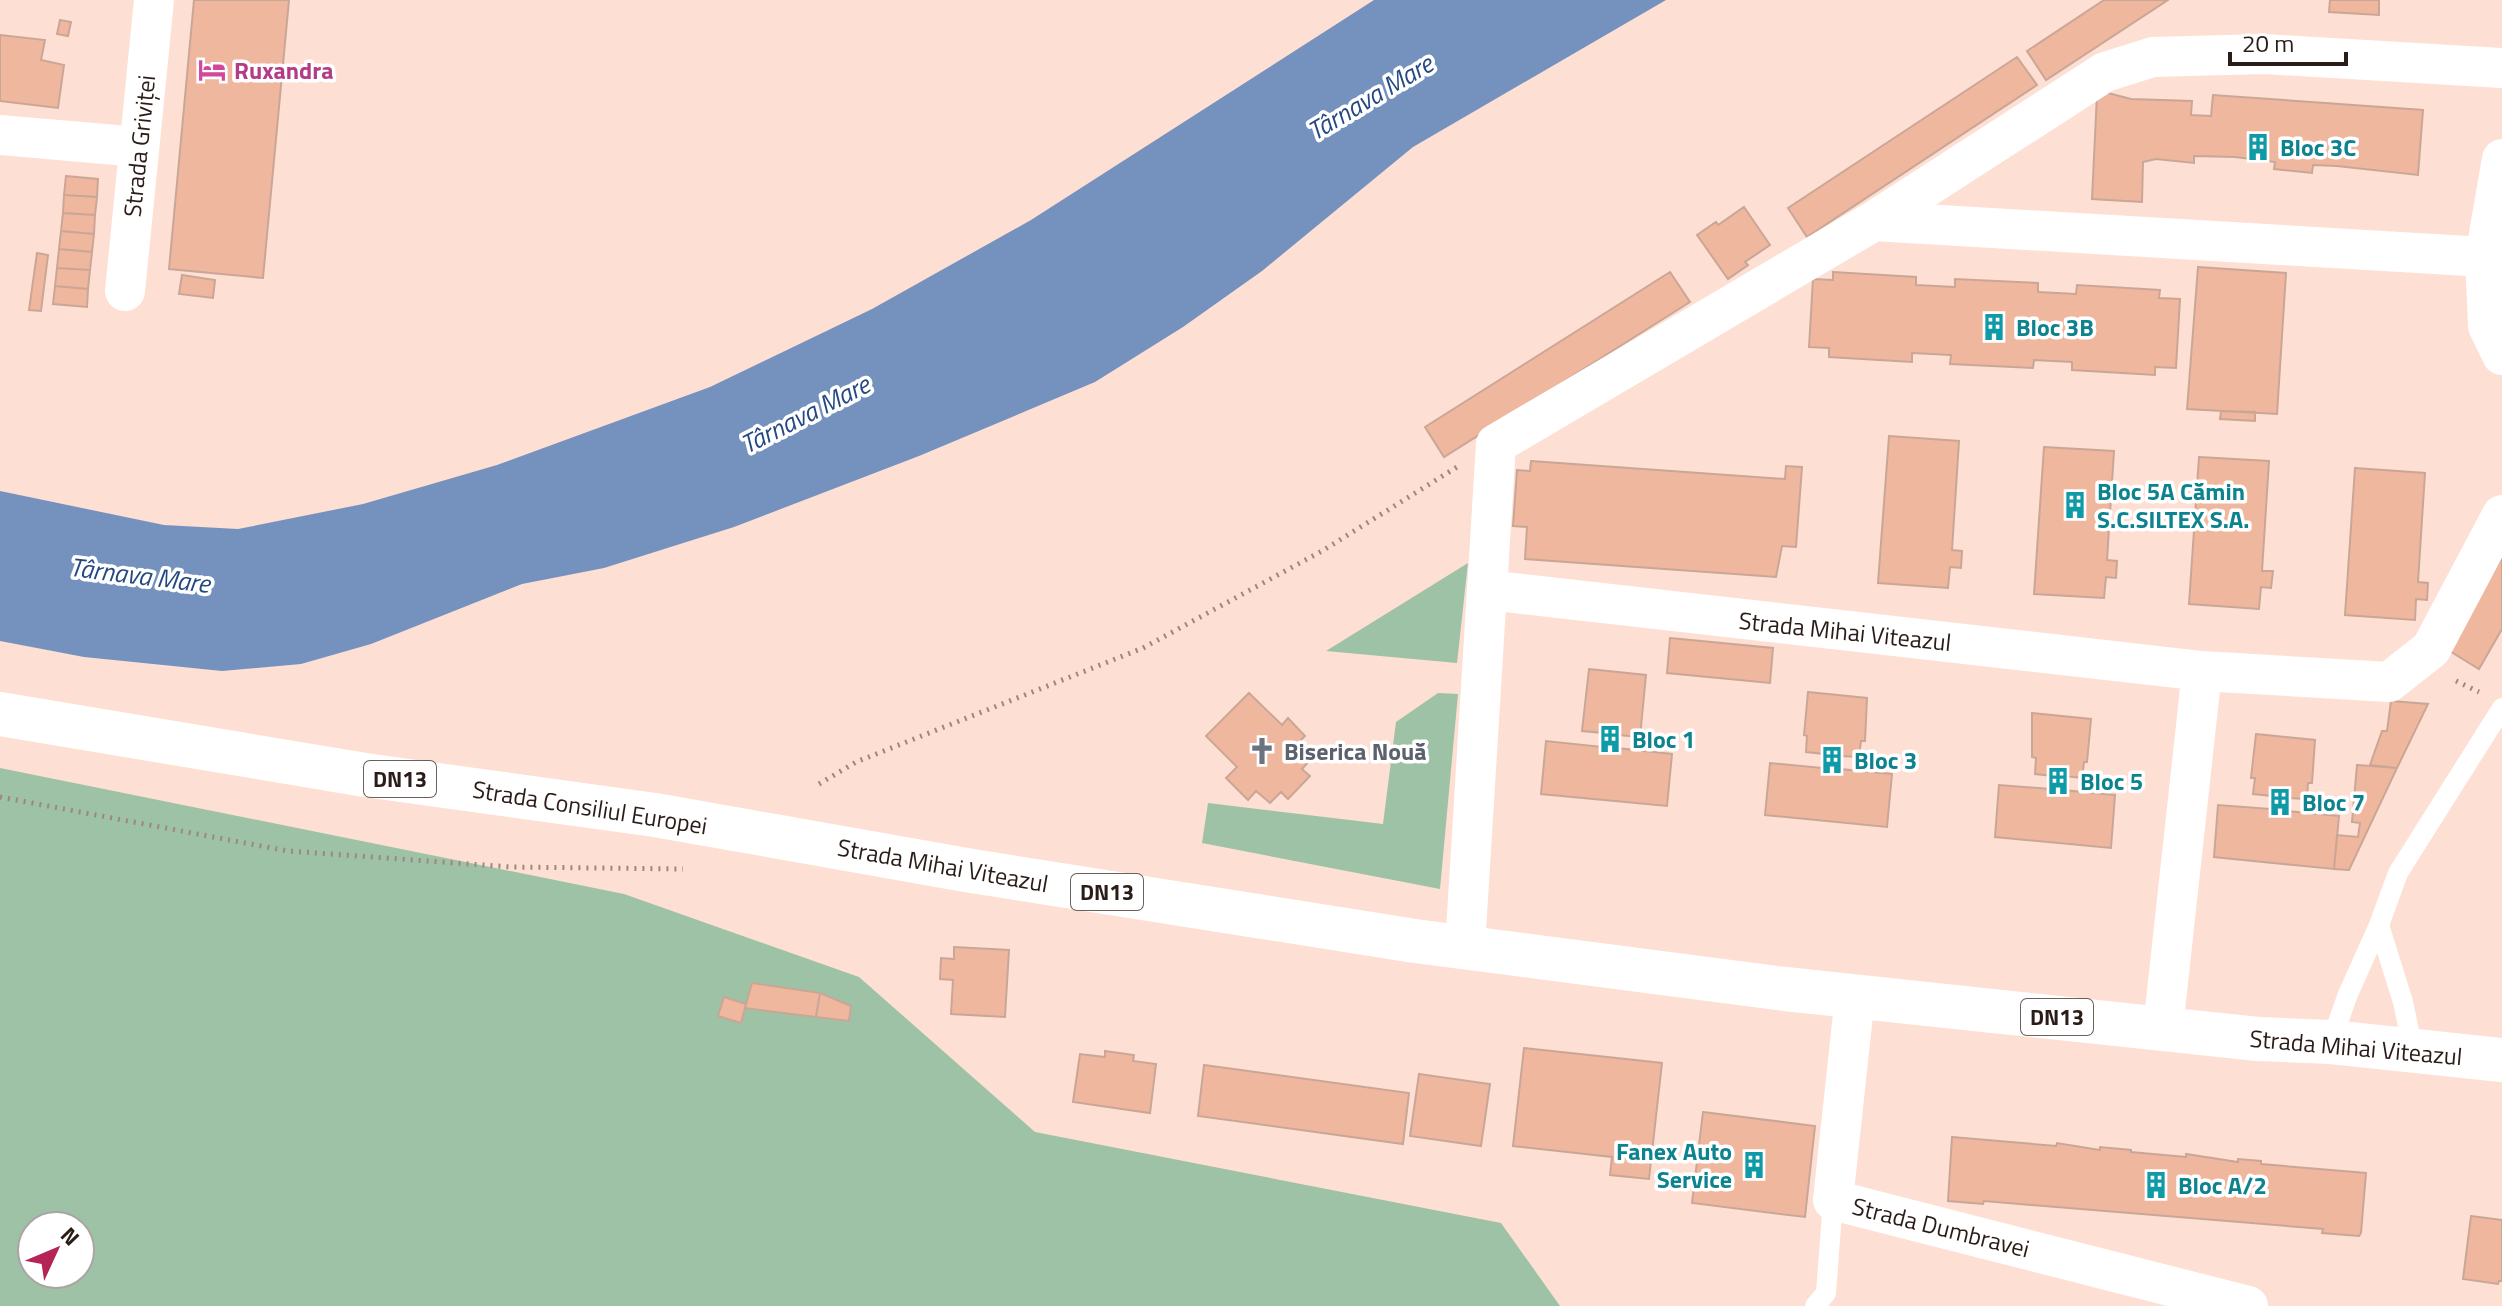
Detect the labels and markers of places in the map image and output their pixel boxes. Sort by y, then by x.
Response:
place label: Ruxandra [234,52,333,88]
hotel icon: Ruxandra [197,55,227,85]
place label: Bloc 3C [2280,129,2356,165]
building icon: Bloc 3C [2243,132,2273,162]
place label: Bloc 3B [2016,309,2094,345]
building icon: Bloc 3B [1979,312,2009,342]
place label: Bloc 5A Cămin S.C.SILTEX S.A. [2097,473,2249,537]
building icon: Bloc 5A Cămin S.C.SILTEX S.A. [2060,490,2090,520]
place label: Bloc 1 [1632,721,1695,757]
building icon: Bloc 1 [1595,724,1625,754]
place label: Biserica Nouă [1284,733,1427,769]
church icon: Biserica Nouă [1247,736,1277,766]
place label: Bloc 3 [1854,742,1917,778]
building icon: Bloc 3 [1817,745,1847,775]
place label: Bloc 5 [2080,763,2143,799]
building icon: Bloc 5 [2043,766,2073,796]
place label: Bloc 7 [2302,784,2365,820]
building icon: Bloc 7 [2265,787,2295,817]
place label: Fanex Auto Service [1616,1133,1732,1197]
building icon: Fanex Auto Service [1739,1150,1769,1180]
place label: Bloc A/2 [2178,1167,2267,1203]
building icon: Bloc A/2 [2141,1170,2171,1200]

